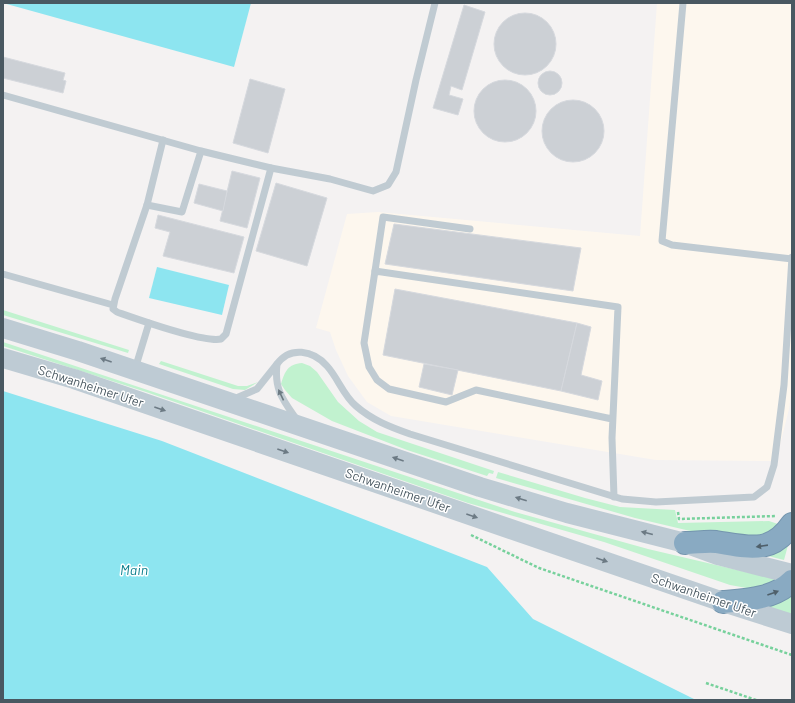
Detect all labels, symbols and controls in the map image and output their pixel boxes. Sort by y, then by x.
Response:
one-way arrow [99,357,111,363]
street label: Schwanheimer Ufer [36,361,146,411]
one-way arrow [278,389,284,400]
one-way arrow [154,406,166,412]
one-way arrow [277,448,289,454]
one-way arrow [391,456,403,462]
street label: Schwanheimer Ufer [343,464,453,516]
one-way arrow [515,496,527,502]
one-way arrow [466,513,478,519]
one-way arrow [641,530,653,536]
one-way arrow [756,543,768,549]
one-way arrow [596,557,608,563]
water label: Main [120,561,148,578]
street label: Schwanheimer Ufer [649,569,759,621]
one-way arrow [767,590,779,596]

